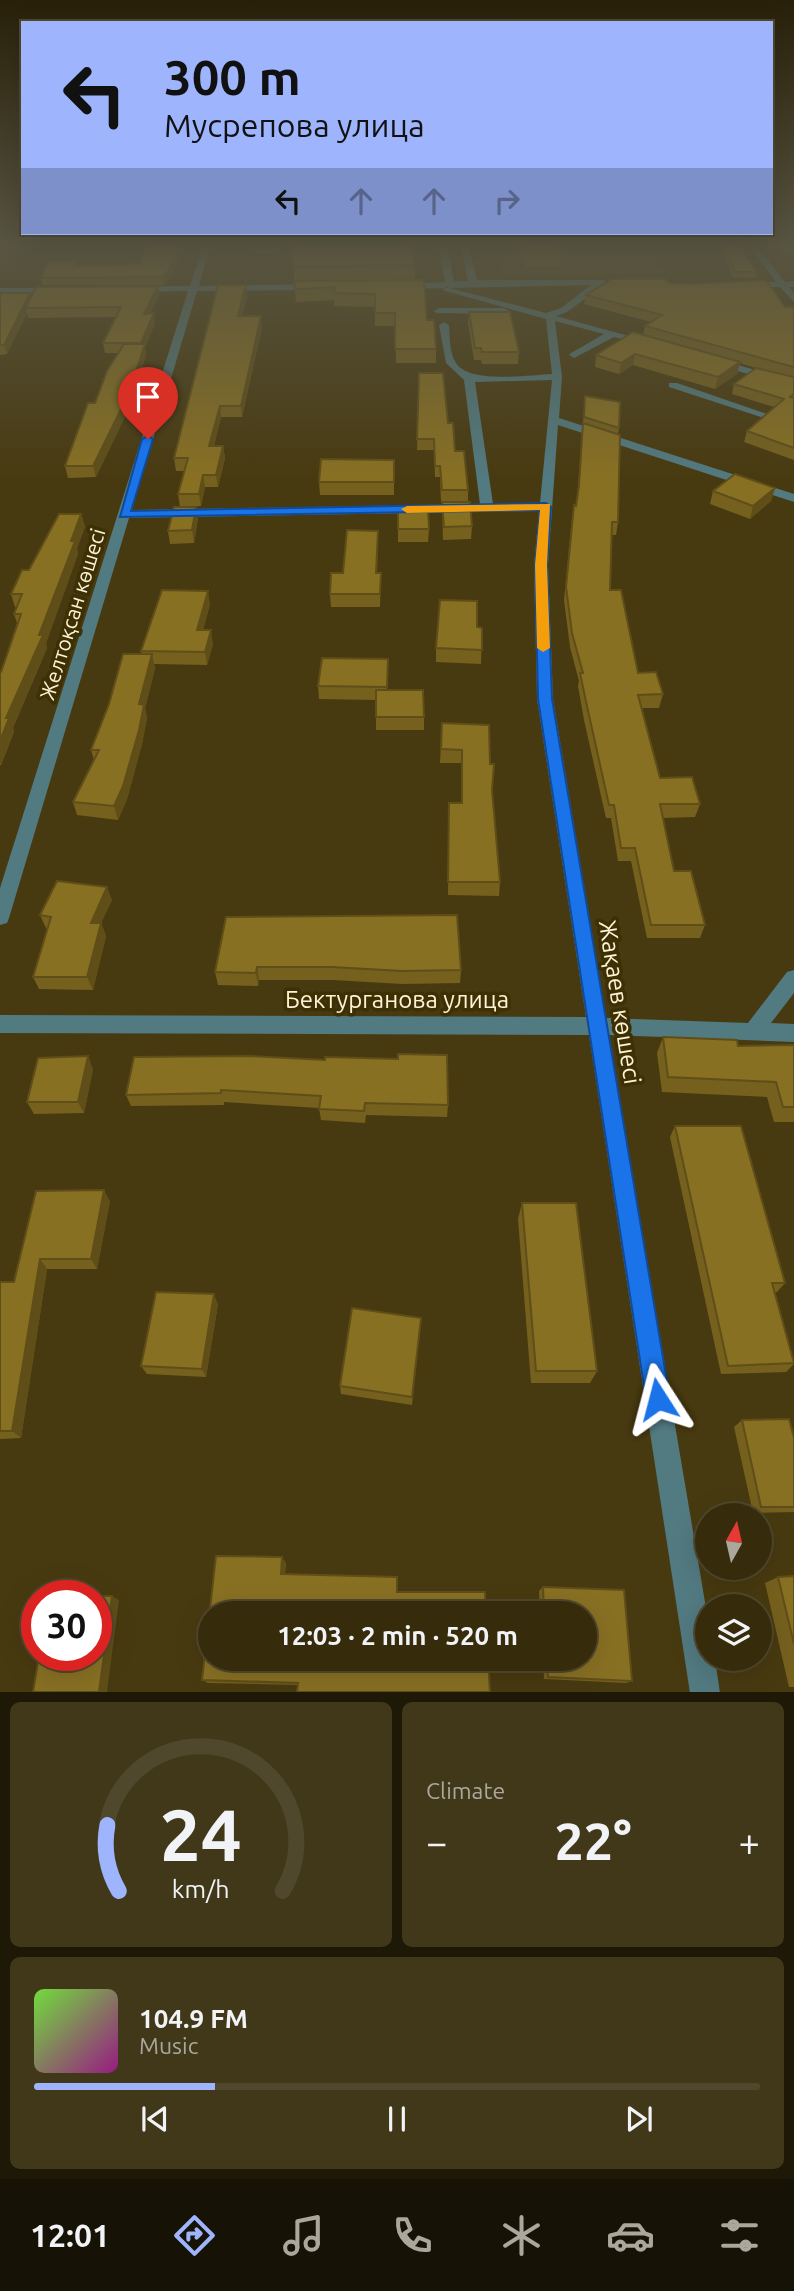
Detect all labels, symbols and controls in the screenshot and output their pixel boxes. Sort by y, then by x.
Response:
icon: left [49,49,140,140]
text: 300 m [164,49,301,104]
text: Мусрепова улица [164,107,425,143]
icon: left [269,182,307,220]
icon: ahead [342,182,380,220]
icon: ahead [415,182,453,220]
icon: right [488,182,526,220]
pin [118,367,178,439]
icon: arrive [129,378,167,416]
street label: Желтоқсан көшесі [34,525,110,703]
street label: Жақаев көшесі [594,918,646,1086]
street label: Бектурганова улица [285,986,509,1013]
position arrow [621,1362,695,1436]
north arrow [695,1503,772,1580]
map controls [695,1503,772,1671]
speed limit sign: 30 [21,1580,112,1671]
button: layers [695,1594,772,1671]
text: 12:03 · 2 min · 520 m [277,1621,518,1650]
text: Climate [426,1778,505,1803]
text: 24 [160,1793,242,1875]
text: 22° [554,1812,632,1870]
text: − [426,1821,447,1863]
text: + [739,1821,760,1863]
text: km/h [172,1874,230,1902]
text: 104.9 FM [139,2004,248,2033]
text: Music [139,2033,198,2058]
icon: previous [136,2100,174,2138]
icon: pause [378,2100,416,2138]
icon: next [620,2100,658,2138]
icon: directions [170,2211,219,2260]
icon: music [279,2211,328,2260]
icon: phone [388,2211,437,2260]
icon: climate [497,2211,546,2260]
icon: car [606,2211,655,2260]
icon: filters [715,2211,764,2260]
text: 12:01 [30,2217,110,2253]

